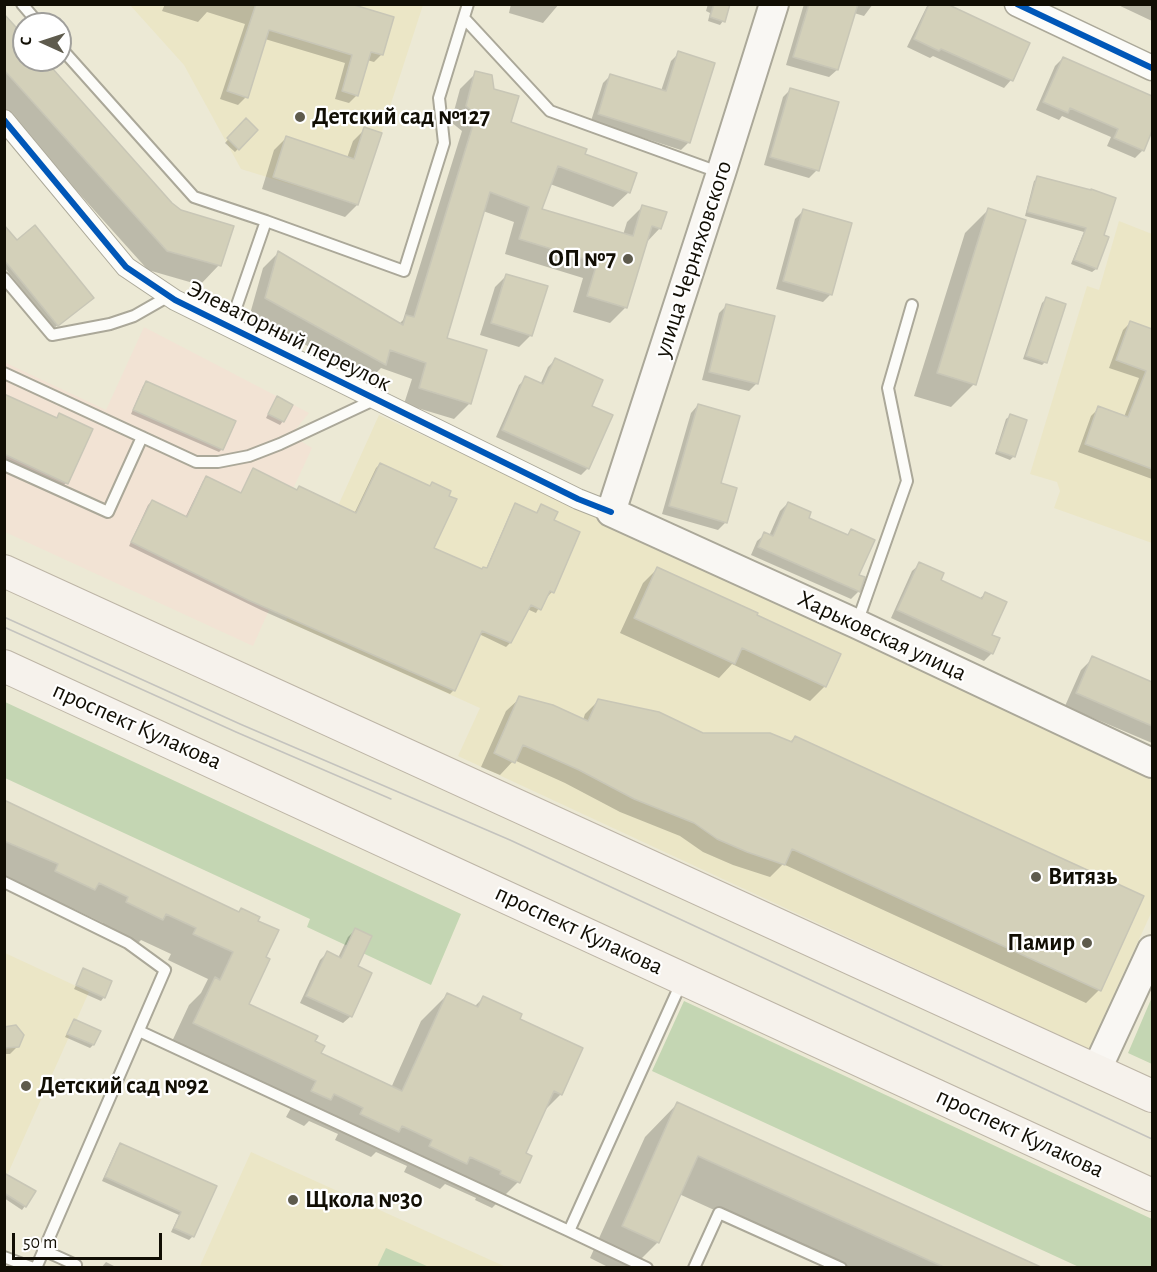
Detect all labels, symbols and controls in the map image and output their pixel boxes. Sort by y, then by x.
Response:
north arrow [12,12,72,72]
text: С [18,36,34,46]
place label: Детский сад №127 [312,103,490,131]
marker: Детский сад №127 [293,110,307,124]
street label: улица Черняховского [648,157,738,361]
place label: ОП №7 [548,245,616,273]
marker: ОП №7 [621,252,635,266]
street label: Элеваторный переулок [182,274,396,398]
street label: Харьковская улица [793,584,971,688]
street label: проспект Кулакова [48,676,226,776]
place label: Витязь [1048,863,1117,891]
marker: Витязь [1029,870,1043,884]
street label: проспект Кулакова [490,878,668,982]
place label: Памир [1007,929,1075,957]
marker: Памир [1080,936,1094,950]
place label: Детский сад №92 [38,1072,209,1100]
marker: Детский сад №92 [19,1079,33,1093]
street label: проспект Кулакова [931,1081,1109,1185]
place label: Щкола №30 [305,1186,423,1214]
marker: Щкола №30 [286,1193,300,1207]
scale bar [15,1221,165,1259]
text: 50 m [23,1234,57,1252]

